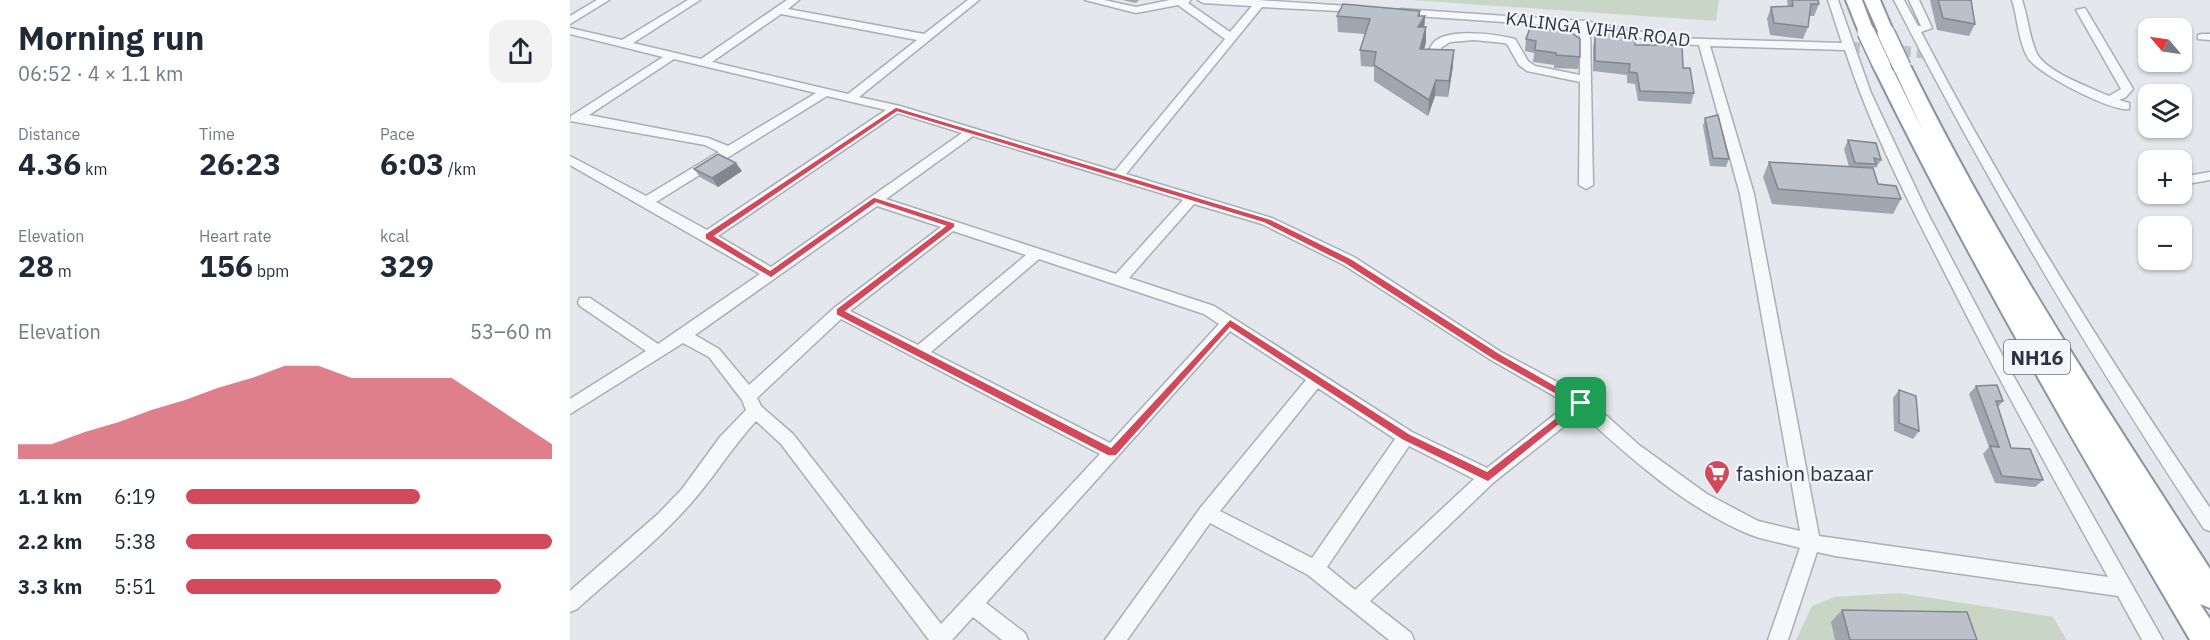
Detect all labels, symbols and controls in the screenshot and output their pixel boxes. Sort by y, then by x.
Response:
street label: KALINGA VIHAR ROAD [1504,6,1692,52]
text: Morning run [18,16,204,59]
north arrow [2138,18,2192,72]
map controls [2138,18,2192,270]
button: share [489,20,552,83]
text: 06:52 · 4 × 1.1 km [18,60,183,87]
button: layers [2138,84,2192,138]
text: Distance [18,124,80,144]
text: Time [199,124,235,144]
text: Pace [380,124,415,144]
text: 4.36 [18,144,81,183]
text: 26:23 [199,144,281,183]
text: 6:03 [380,144,444,183]
button: + [2138,150,2192,204]
text: km [81,159,108,179]
text: /km [444,159,476,179]
button: − [2138,216,2192,270]
text: Elevation [18,226,84,246]
text: Heart rate [199,226,272,246]
text: kcal [380,226,409,246]
text: 28 [18,246,54,285]
text: 156 [199,246,253,285]
text: 329 [380,246,434,285]
text: m [54,261,72,281]
text: bpm [253,261,289,281]
text: Elevation [18,318,101,345]
text: 53–60 m [470,318,552,345]
road number: NH16 [2004,340,2070,374]
pin [1555,377,1606,428]
icon: arrive [1564,386,1597,419]
supermarket icon: fashion bazaar [1702,458,1732,496]
place label: fashion bazaar [1736,459,1874,487]
text: 1.1 km [18,483,82,510]
text: 6:19 [114,483,156,510]
text: 2.2 km [18,528,82,555]
text: 5:38 [114,528,156,555]
text: 3.3 km [18,573,82,600]
text: 5:51 [114,573,156,600]

